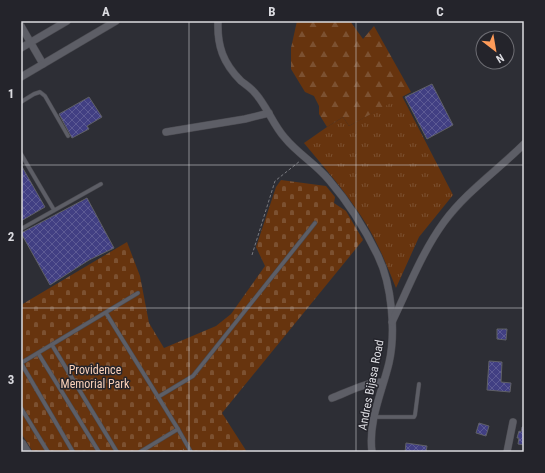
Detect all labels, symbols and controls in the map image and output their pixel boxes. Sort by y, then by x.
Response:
text: A [102,4,110,19]
text: B [268,4,276,19]
text: C [436,4,444,19]
north arrow [475,30,515,70]
text: N [493,51,506,66]
text: 1 [8,86,14,101]
text: 2 [8,229,15,244]
street label: Andres Bijasa Road [355,339,387,431]
park label: Providence Memorial Park [61,363,130,391]
text: 3 [8,372,14,387]

